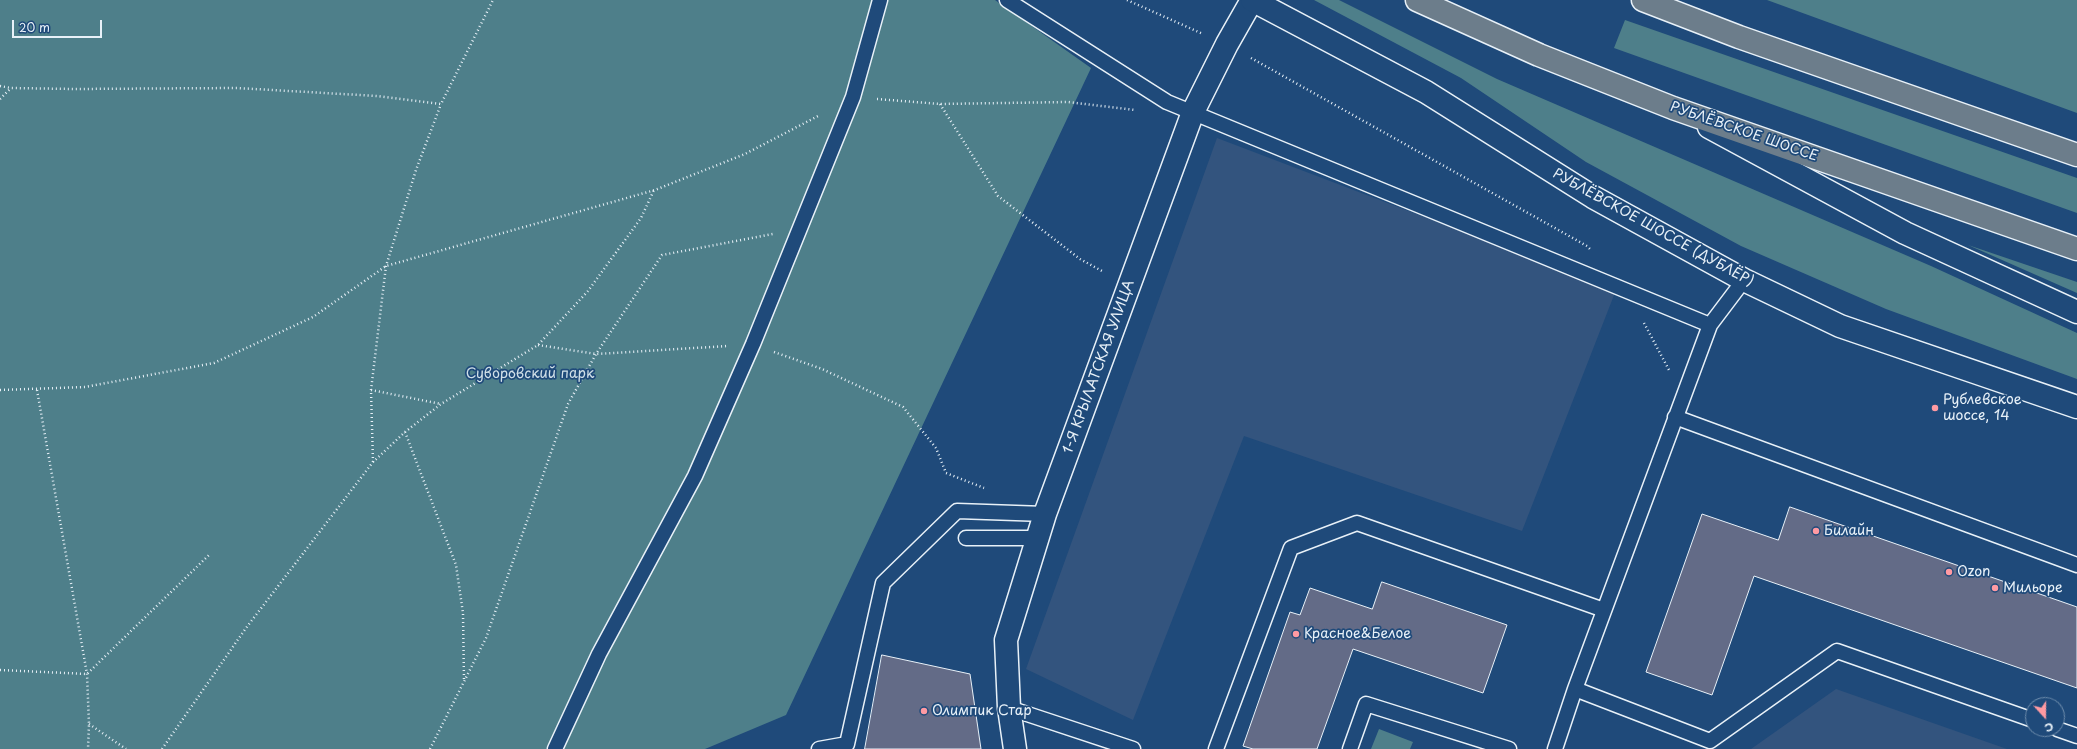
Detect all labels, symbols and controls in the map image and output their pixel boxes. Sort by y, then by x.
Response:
scale bar [14,12,104,38]
text: 20 m [19,18,50,36]
street label: РУБЛЁВСКОЕ ШОССЕ [1668,99,1820,165]
street label: РУБЛЁВСКОЕ ШОССЕ (ДУБЛЁР) [1550,166,1756,290]
street label: 1-Я КРЫЛАТСКАЯ УЛИЦА [1060,278,1138,456]
park label: Суворовский парк [466,366,594,382]
place label: Рублевское шоссе, 14 [1943,392,2022,424]
marker: Рублевское шоссе, 14 [1930,403,1940,413]
place label: Билайн [1824,523,1874,539]
marker: Билайн [1811,526,1821,536]
place label: Ozon [1957,564,1990,580]
marker: Ozon [1944,567,1954,577]
place label: Мильоре [2003,580,2063,596]
marker: Мильоре [1990,583,2000,593]
place label: Красное&Белое [1304,626,1411,642]
marker: Красное&Белое [1291,629,1301,639]
north arrow [2025,697,2065,737]
place label: Олимпик Стар [932,703,1032,719]
marker: Олимпик Стар [919,706,929,716]
text: С [2042,718,2056,737]

